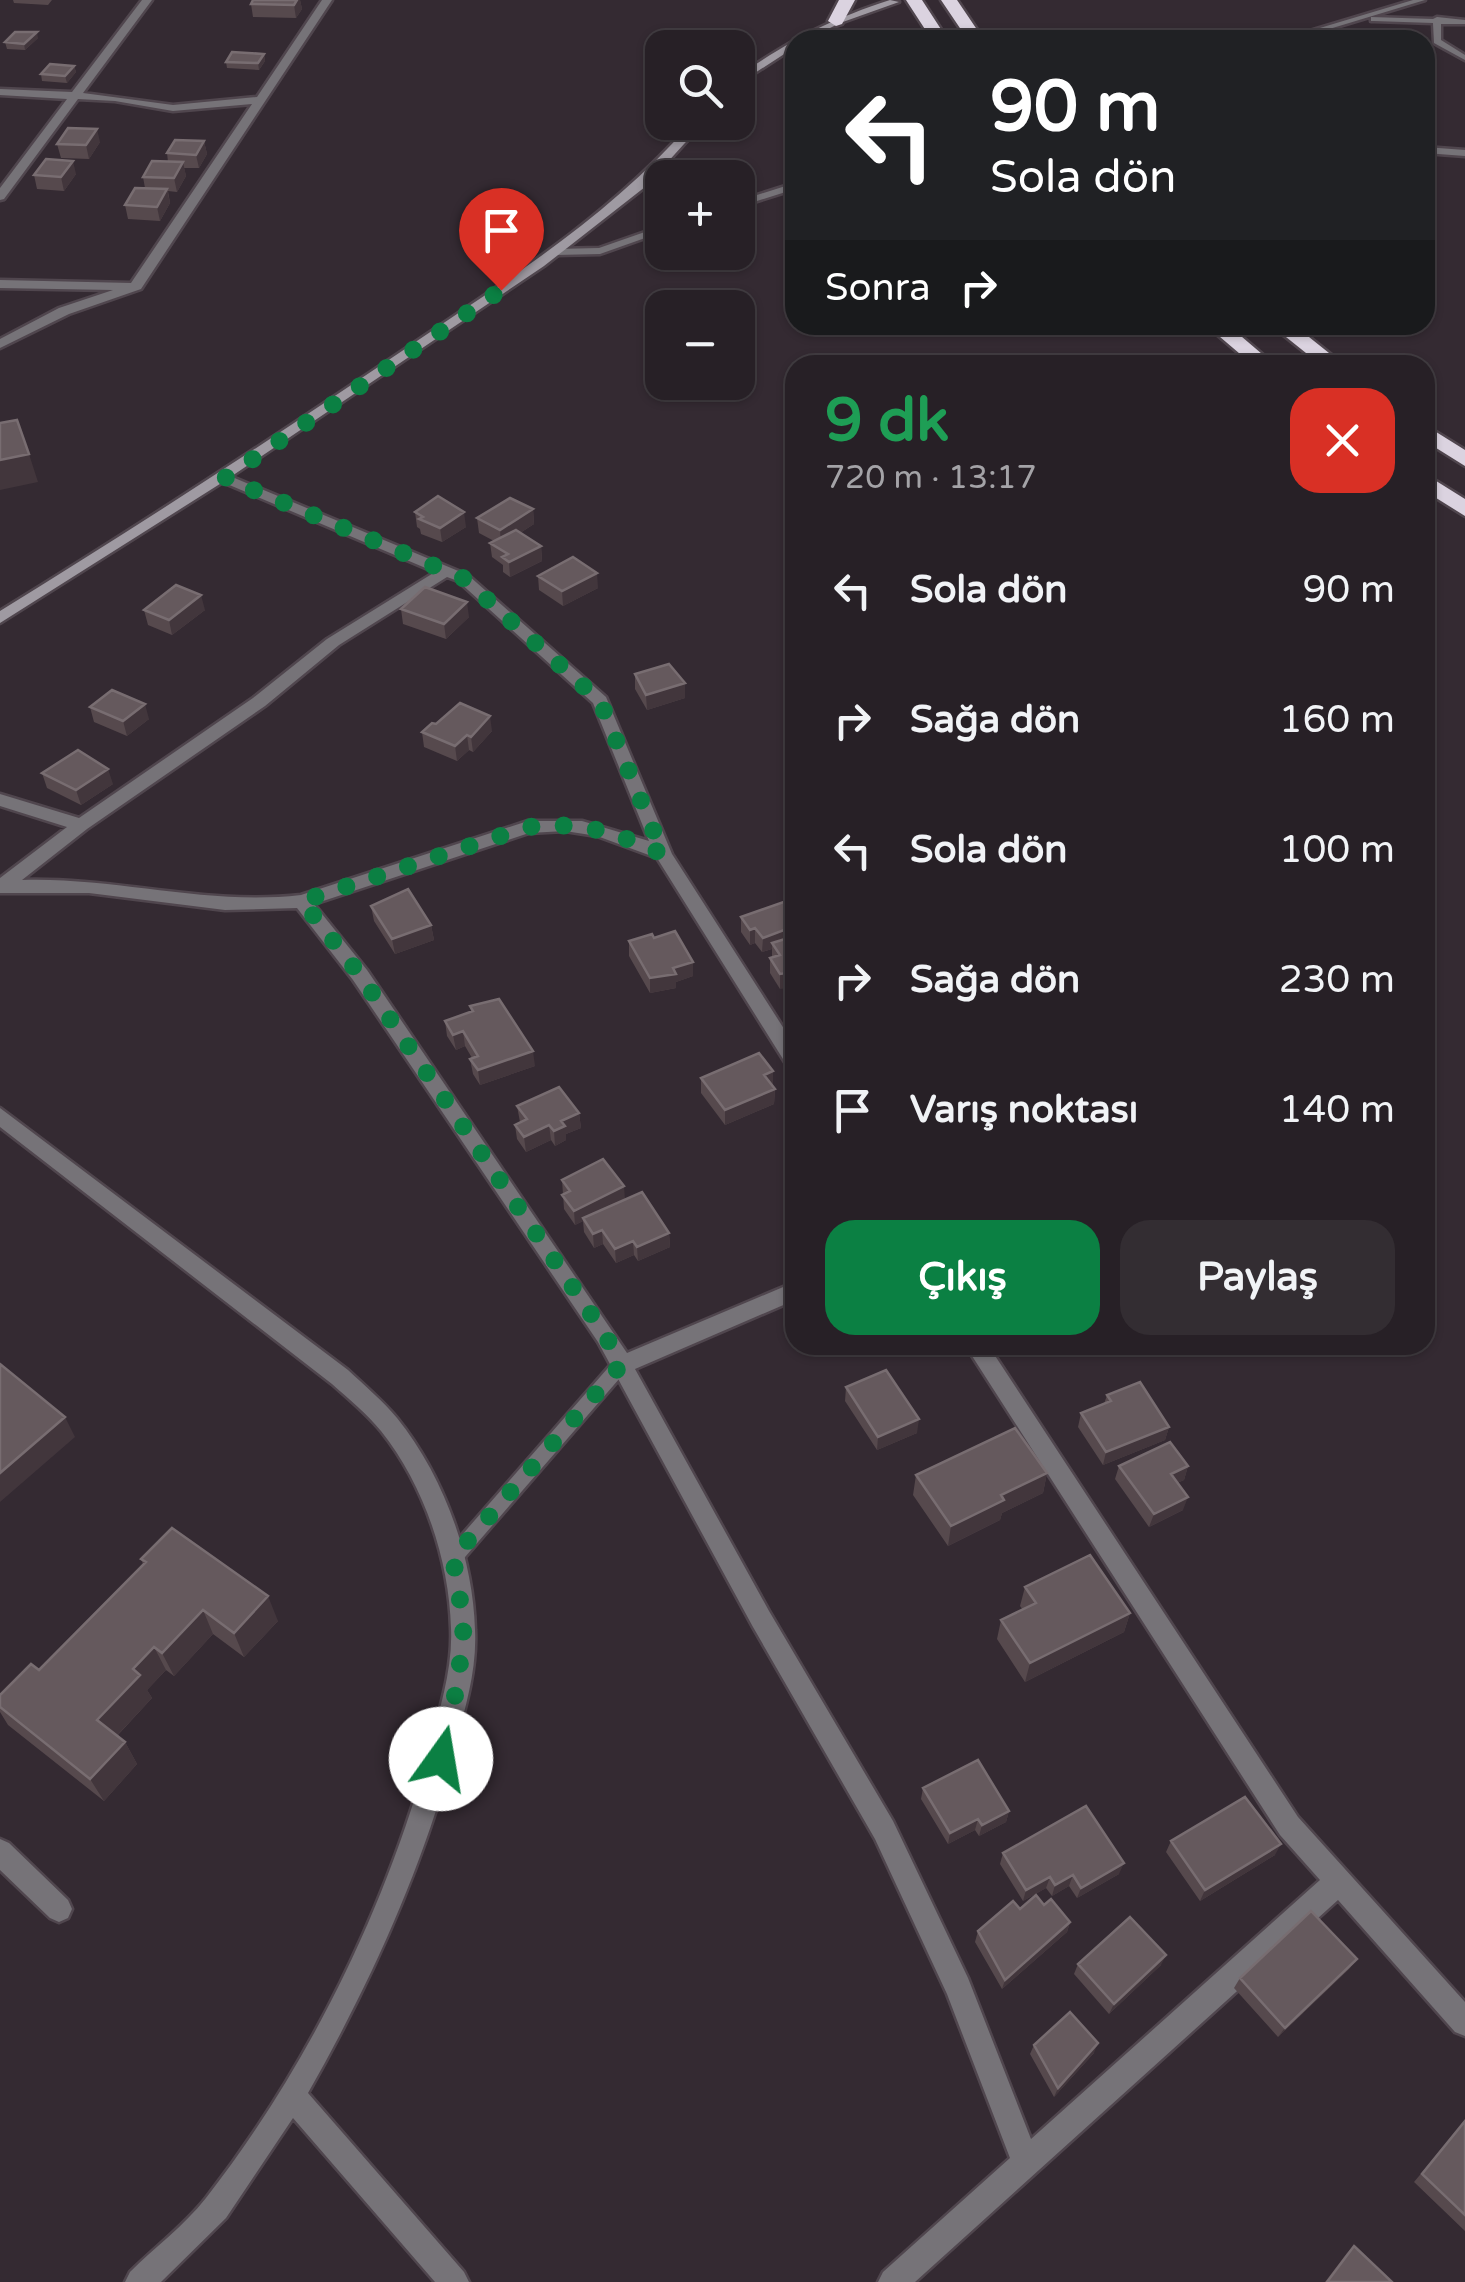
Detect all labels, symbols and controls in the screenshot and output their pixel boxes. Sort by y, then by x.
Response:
map controls [645,30,755,400]
button: search [645,30,755,140]
text: 90 m [990,66,1160,150]
icon: left [825,70,955,200]
text: Sola dön [990,151,1176,205]
button: + [645,160,755,270]
pin [459,188,544,291]
icon: arrive [474,203,529,258]
icon: right [951,260,1006,315]
text: Sonra [825,265,931,311]
button: − [645,290,755,400]
text: 9 dk [825,385,949,457]
button: close [1290,388,1395,493]
text: 720 m · 13:17 [825,459,1037,497]
icon: left [825,563,880,618]
text: Sola dön [910,567,1067,613]
text: 90 m [1303,567,1395,613]
icon: right [825,693,880,748]
text: Sağa dön [910,697,1080,743]
text: 160 m [1279,697,1395,743]
icon: left [825,823,880,878]
text: Sola dön [910,827,1067,873]
text: 100 m [1279,827,1395,873]
icon: right [825,953,880,1008]
text: Sağa dön [910,957,1080,1003]
text: 230 m [1279,957,1395,1003]
icon: arrive [825,1083,880,1138]
text: Varış noktası [910,1087,1138,1133]
text: 140 m [1279,1087,1395,1133]
button: Çıkış [825,1220,1100,1335]
button: Paylaş [1120,1220,1395,1335]
position arrow [389,1707,493,1811]

